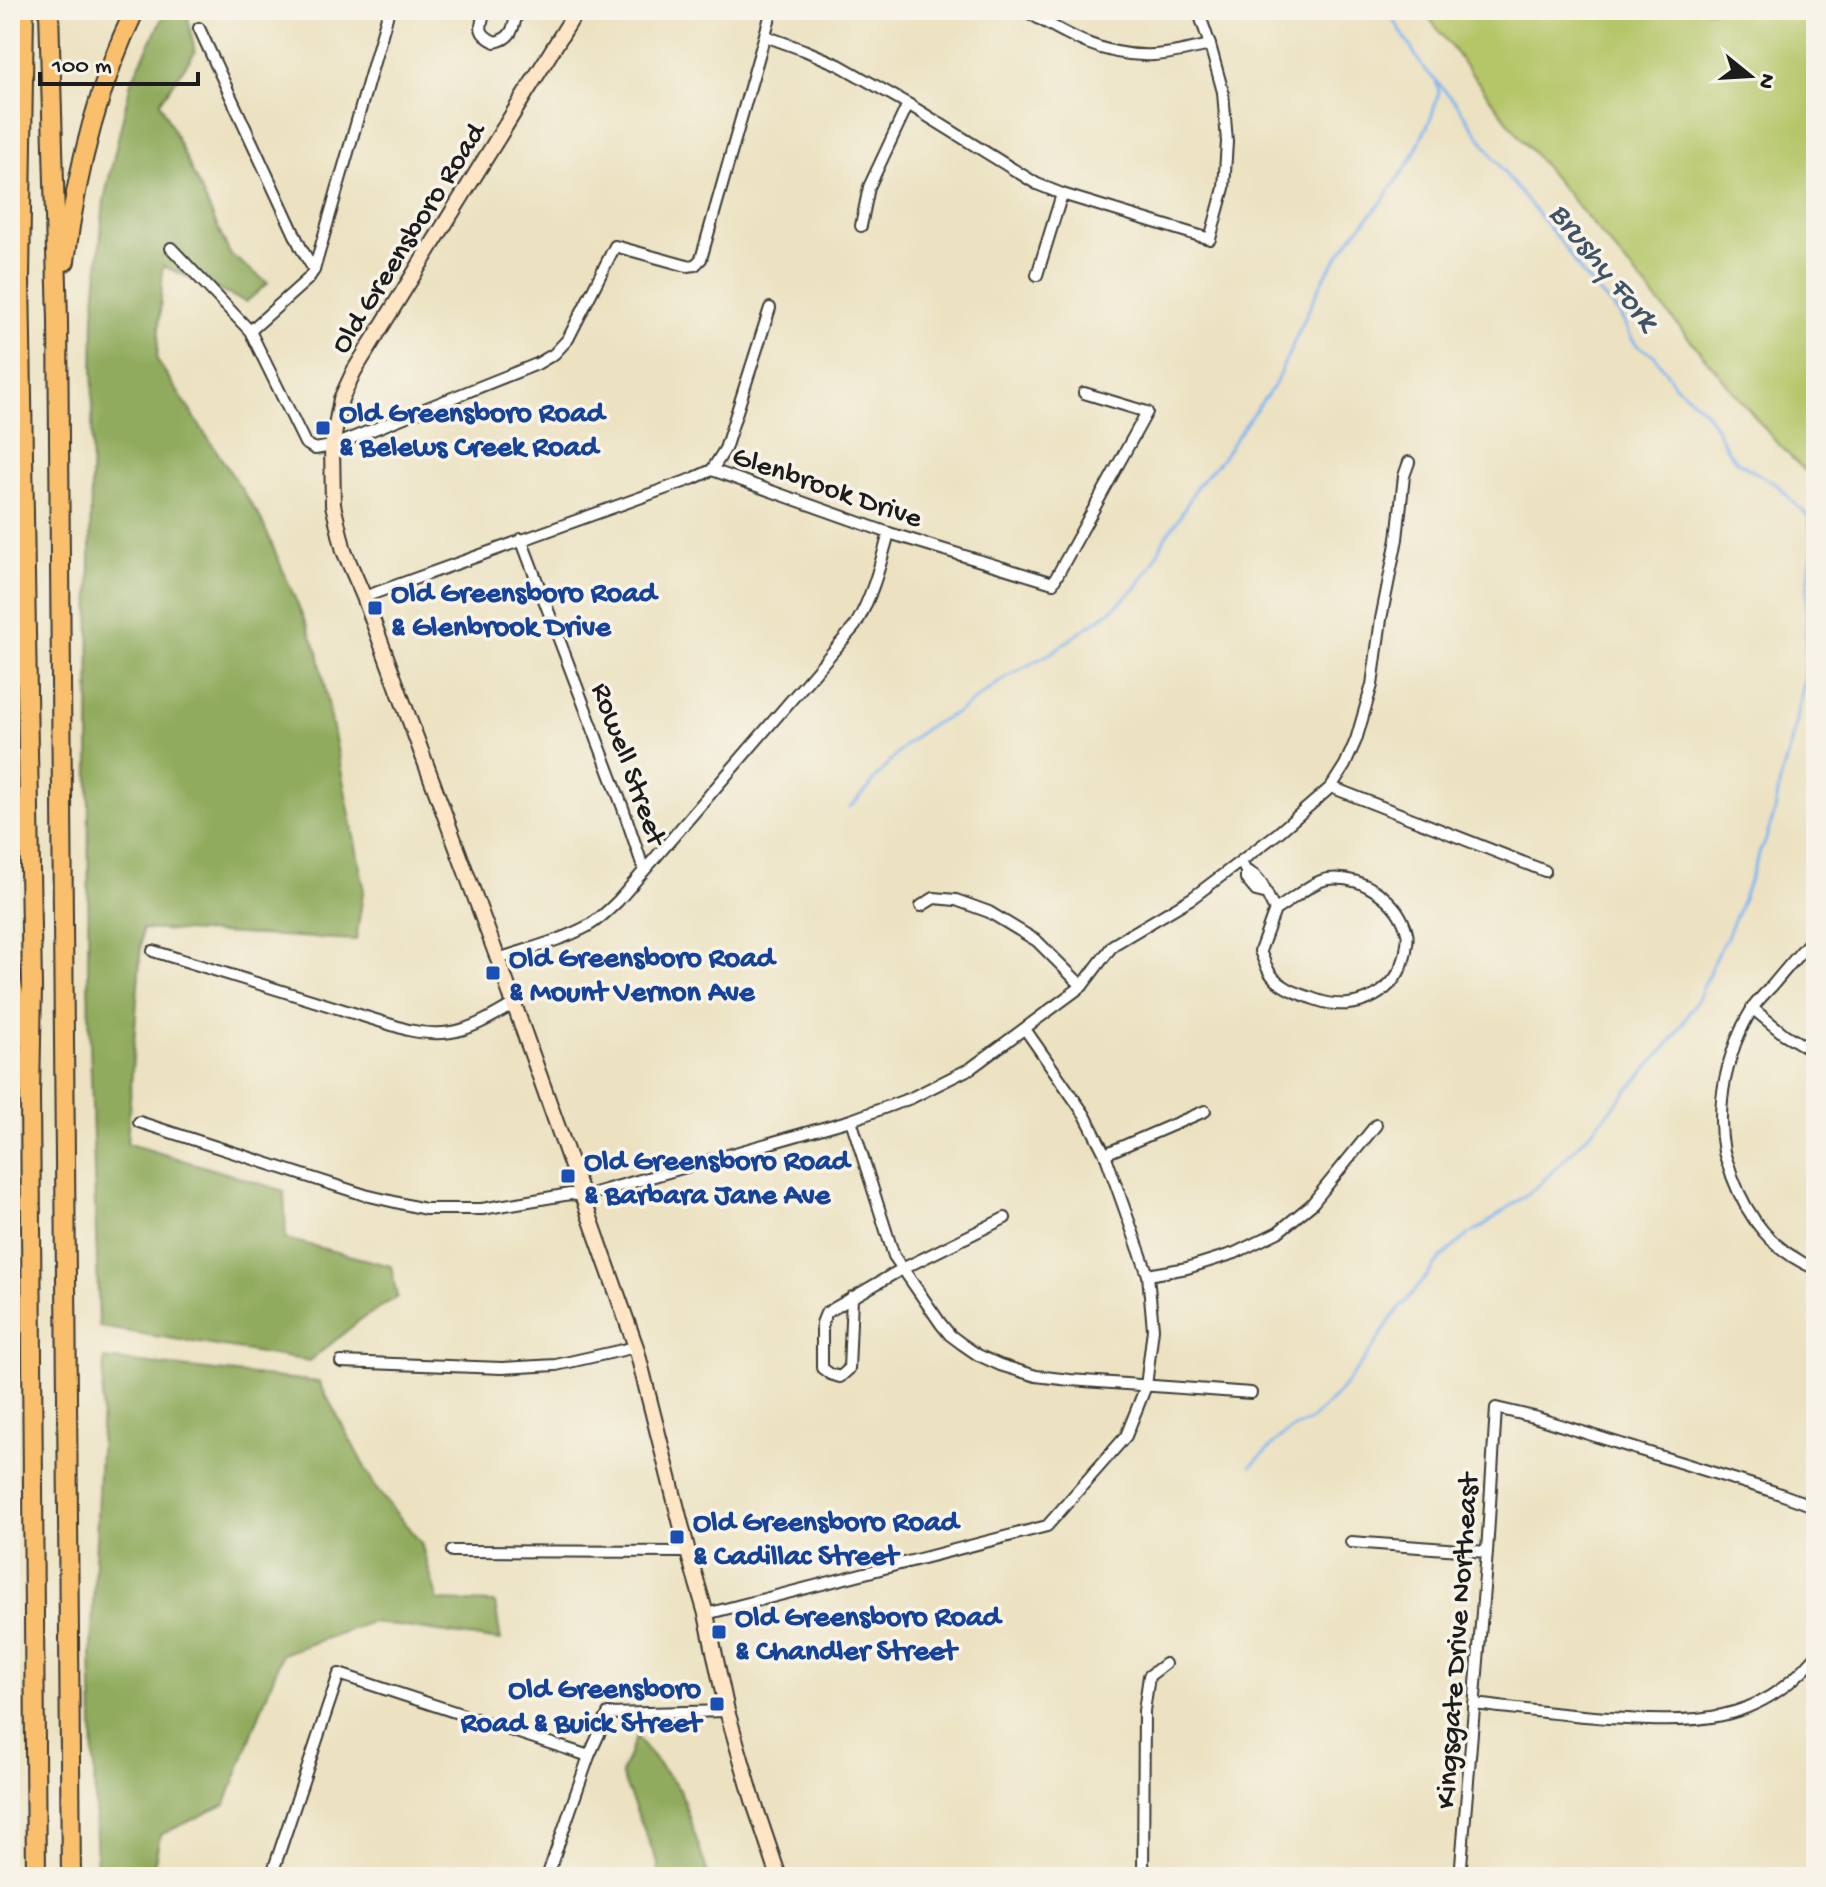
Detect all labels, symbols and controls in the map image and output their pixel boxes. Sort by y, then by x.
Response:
scale bar [40,36,198,86]
north arrow [1710,36,1790,116]
text: 100 m [51,53,112,82]
text: N [1751,70,1780,92]
street label: Old Greensboro Road [325,116,496,361]
water label: Brushy Fork [1539,197,1667,342]
place label: Old Greensboro Road & Belews Creek Road [339,398,608,467]
marker: Old Greensboro Road & Belews Creek Road [314,419,332,437]
street label: Glenbrook Drive [727,440,927,538]
place label: Old Greensboro Road & Glenbrook Drive [391,578,660,647]
marker: Old Greensboro Road & Glenbrook Drive [366,599,384,617]
street label: Rowell Street [581,679,673,853]
place label: Old Greensboro Road & Mount Vernon Ave [509,943,778,1012]
marker: Old Greensboro Road & Mount Vernon Ave [484,964,502,982]
place label: Old Greensboro Road & Barbara Jane Ave [584,1146,853,1215]
marker: Old Greensboro Road & Barbara Jane Ave [559,1167,577,1185]
street label: Kingsgate Drive Northeast [1430,1470,1489,1810]
place label: Old Greensboro Road & Cadillac Street [693,1507,962,1576]
marker: Old Greensboro Road & Cadillac Street [668,1528,686,1546]
place label: Old Greensboro Road & Chandler Street [735,1602,1004,1671]
marker: Old Greensboro Road & Chandler Street [710,1623,728,1641]
place label: Old Greensboro Road & Buick Street [460,1674,704,1743]
marker: Old Greensboro Road & Buick Street [708,1695,726,1713]

